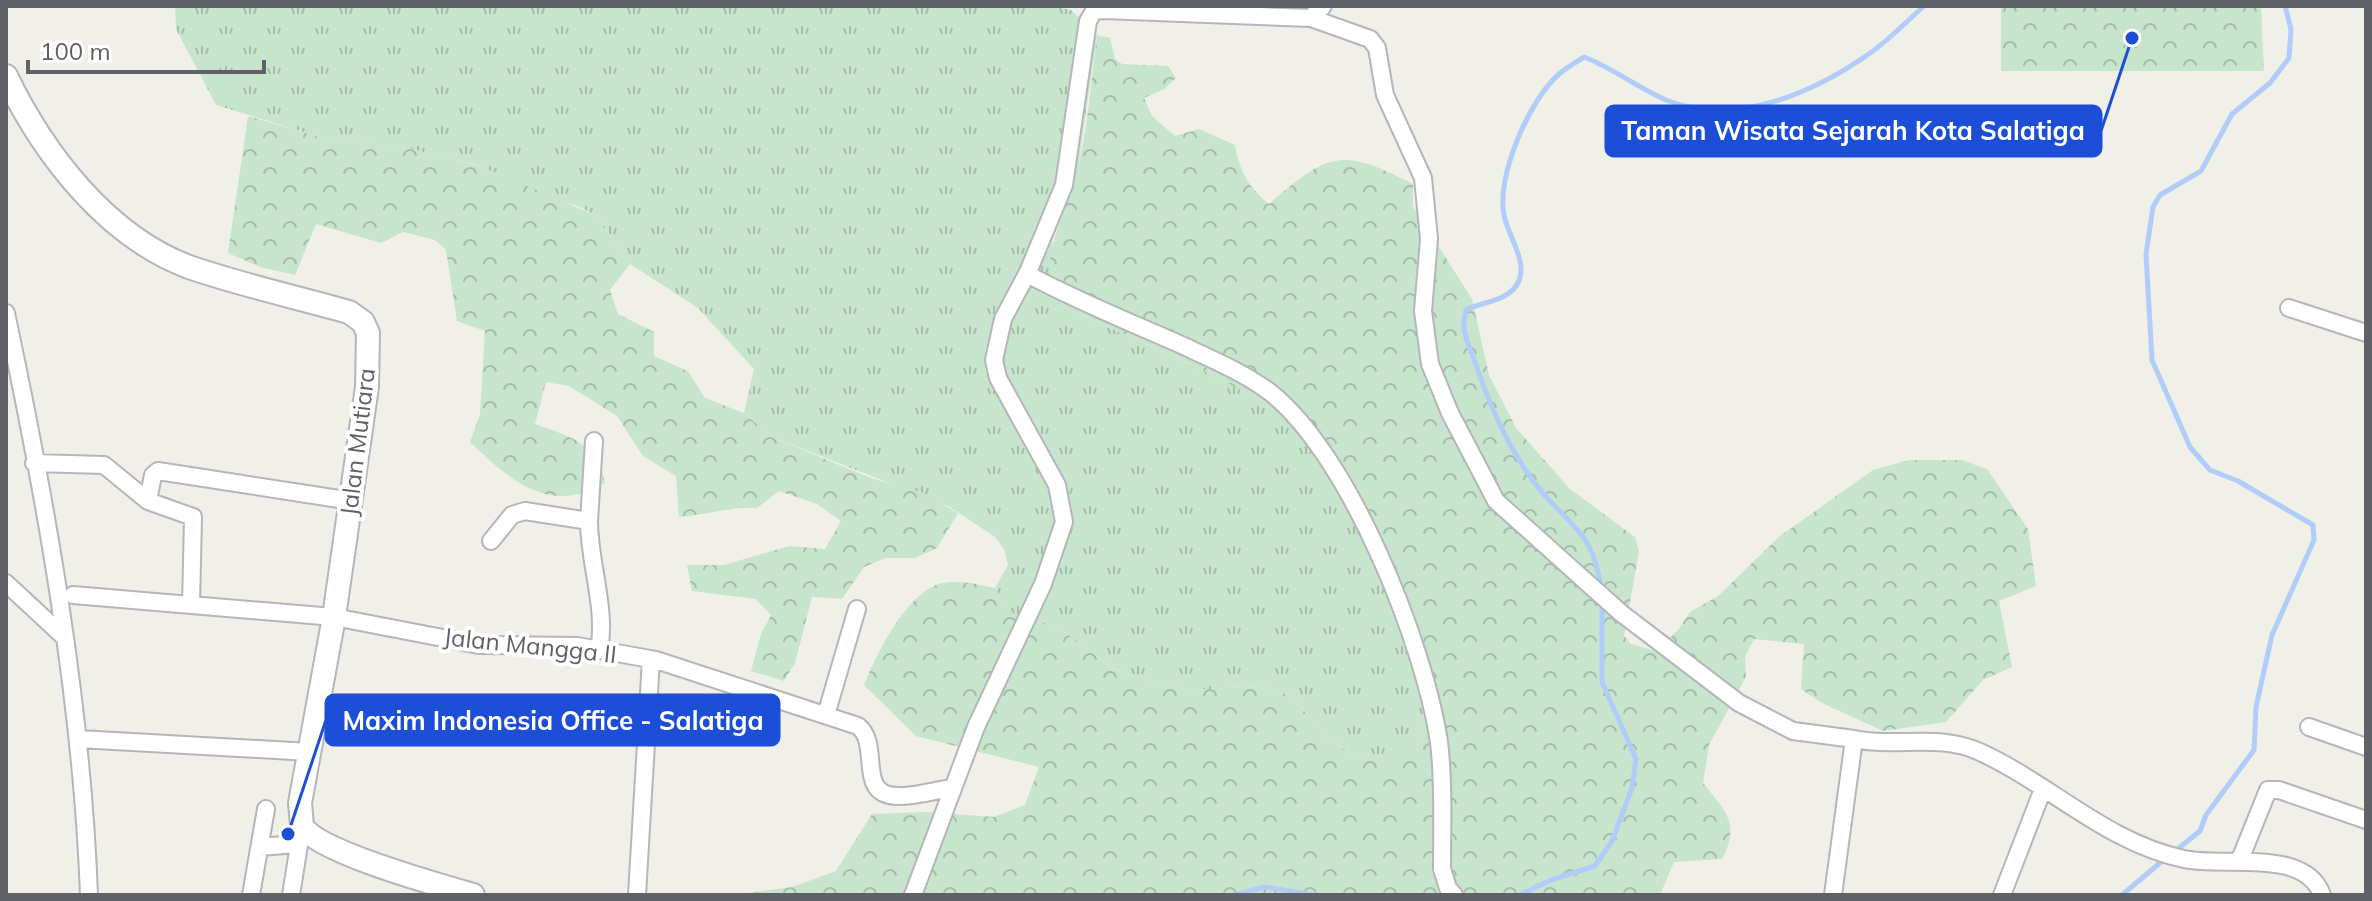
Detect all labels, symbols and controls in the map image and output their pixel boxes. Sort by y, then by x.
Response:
scale bar [28,24,264,74]
text: 100 m [40,36,111,66]
callout: Taman Wisata Sejarah Kota Salatiga [1606,106,2101,156]
text: Taman Wisata Sejarah Kota Salatiga [1621,114,2085,147]
street label: Jalan Mutiara [333,366,381,517]
street label: Jalan Mangga II [442,621,618,669]
callout: Maxim Indonesia Office - Salatiga [326,695,779,745]
text: Maxim Indonesia Office - Salatiga [342,704,764,737]

